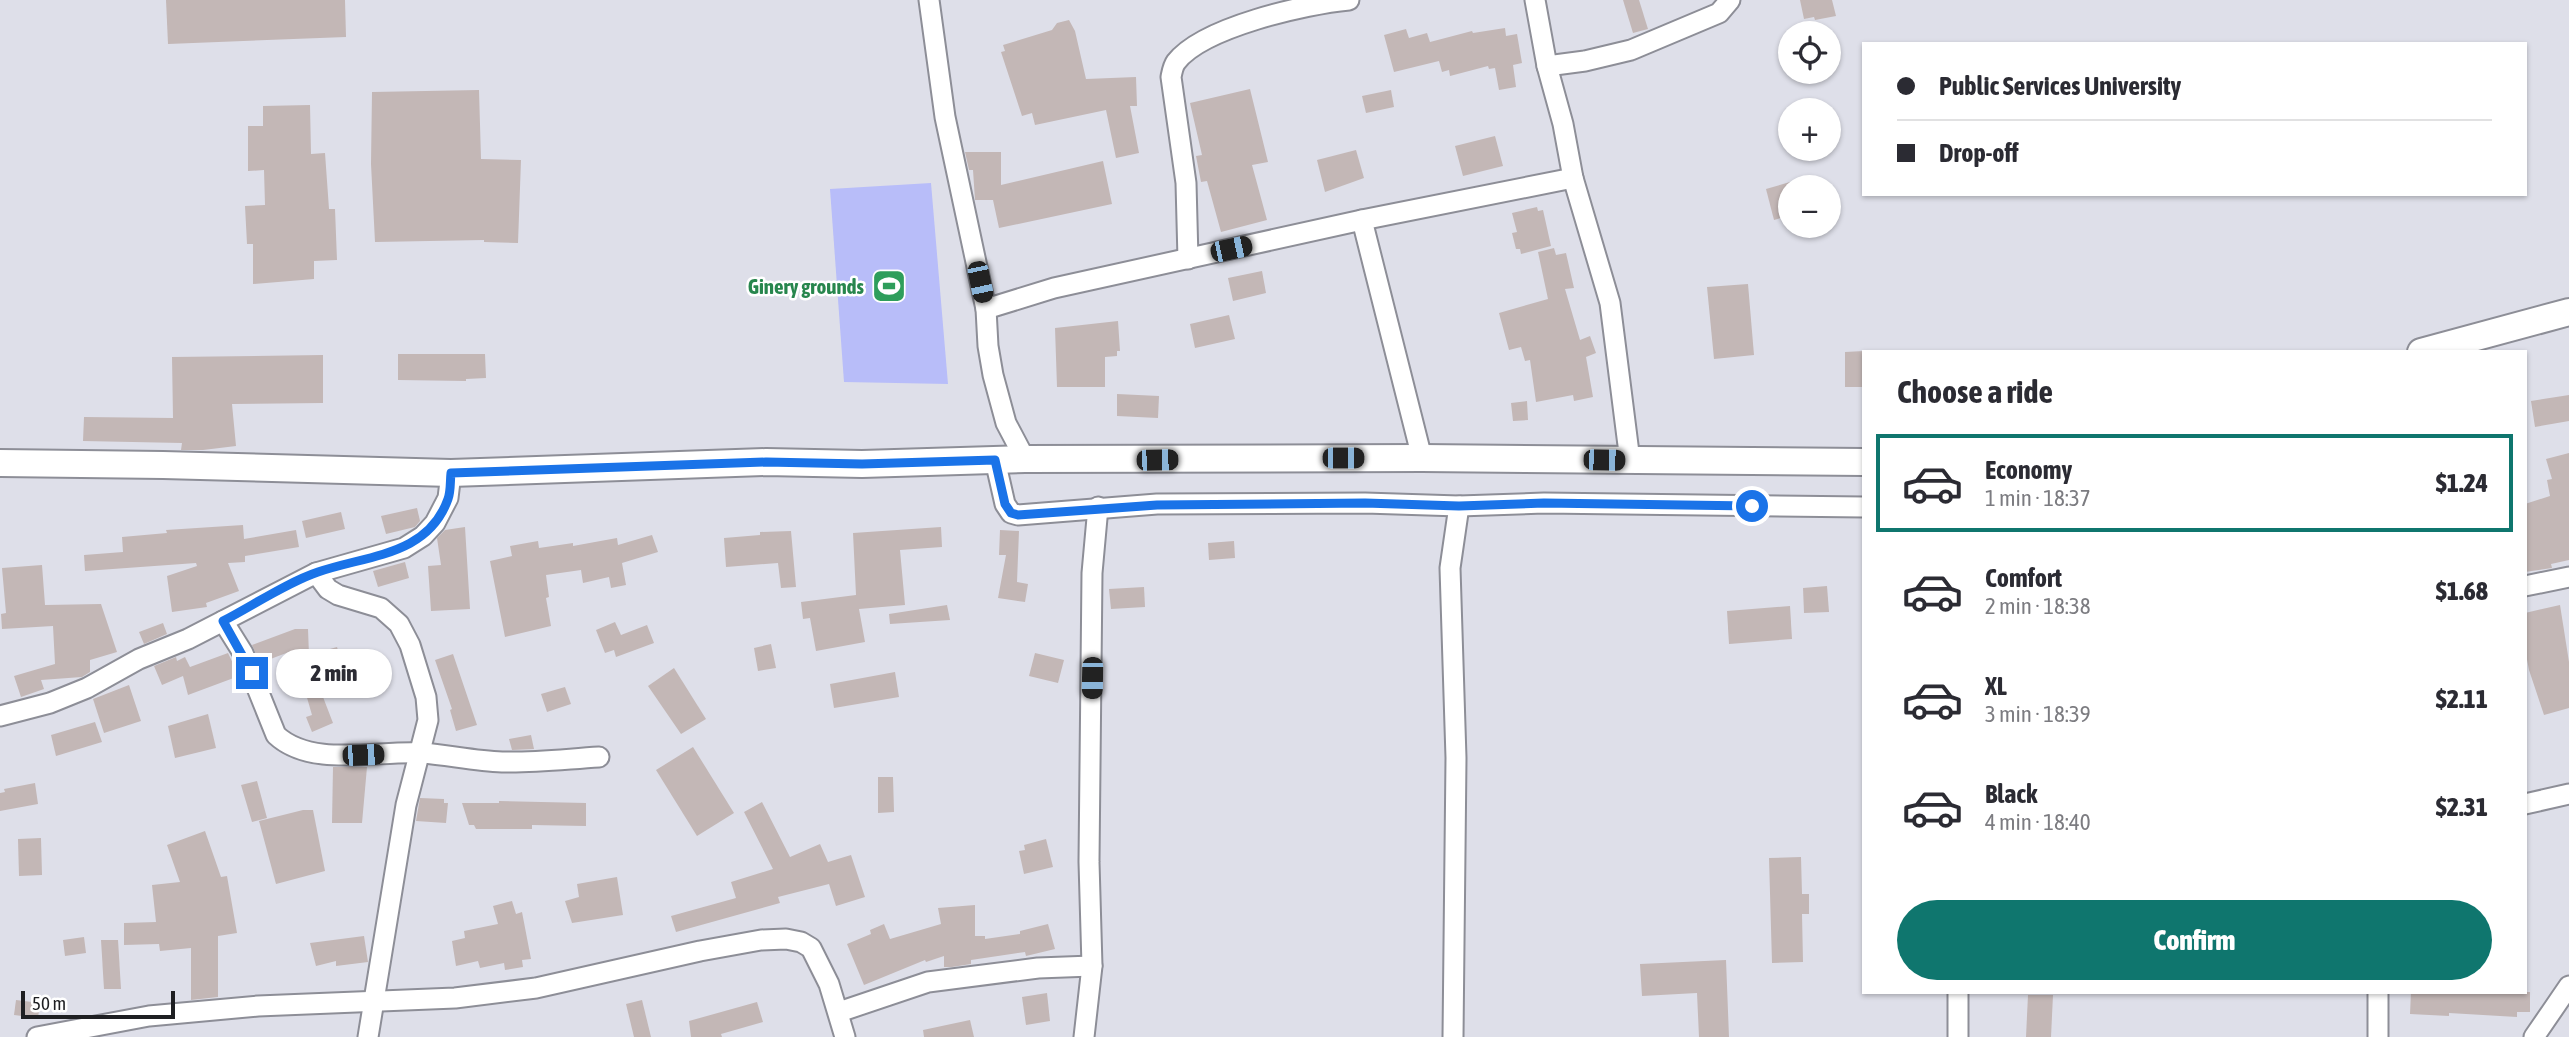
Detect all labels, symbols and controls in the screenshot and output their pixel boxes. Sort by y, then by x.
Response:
map controls [1778,21,1841,238]
button: locate [1778,21,1841,84]
text: Public Services University [1939,71,2181,101]
button: + [1778,98,1841,161]
text: Drop-off [1939,138,2019,168]
button: − [1778,175,1841,238]
car [1209,234,1254,264]
car [966,259,995,305]
sports icon: Ginery grounds [870,267,908,305]
place label: Ginery grounds [748,274,865,298]
text: Choose a ride [1897,373,2053,410]
car [1323,448,1365,469]
car [1136,449,1179,471]
car [1583,449,1626,471]
icon: car [1901,452,1964,515]
text: Economy [1985,455,2072,485]
text: $1.24 [2436,468,2488,498]
text: 1 min · 18:37 [1985,485,2091,511]
route start [1736,490,1768,522]
icon: car [1901,560,1964,623]
text: Comfort [1985,563,2062,593]
text: $1.68 [2436,576,2488,606]
text: 2 min · 18:38 [1985,593,2091,619]
callout: 2 min [276,648,392,698]
route end [236,657,268,689]
car [1082,657,1103,699]
text: 2 min [311,660,357,686]
icon: car [1901,668,1964,731]
text: XL [1985,671,2007,701]
text: $2.11 [2436,684,2488,714]
text: 3 min · 18:39 [1985,701,2091,727]
car [342,744,385,766]
icon: car [1901,776,1964,839]
text: Black [1985,779,2037,809]
text: $2.31 [2436,792,2488,822]
text: 4 min · 18:40 [1985,809,2091,835]
button: Confirm [1897,900,2492,980]
scale bar [21,988,175,1020]
text: 50 m [32,992,66,1014]

